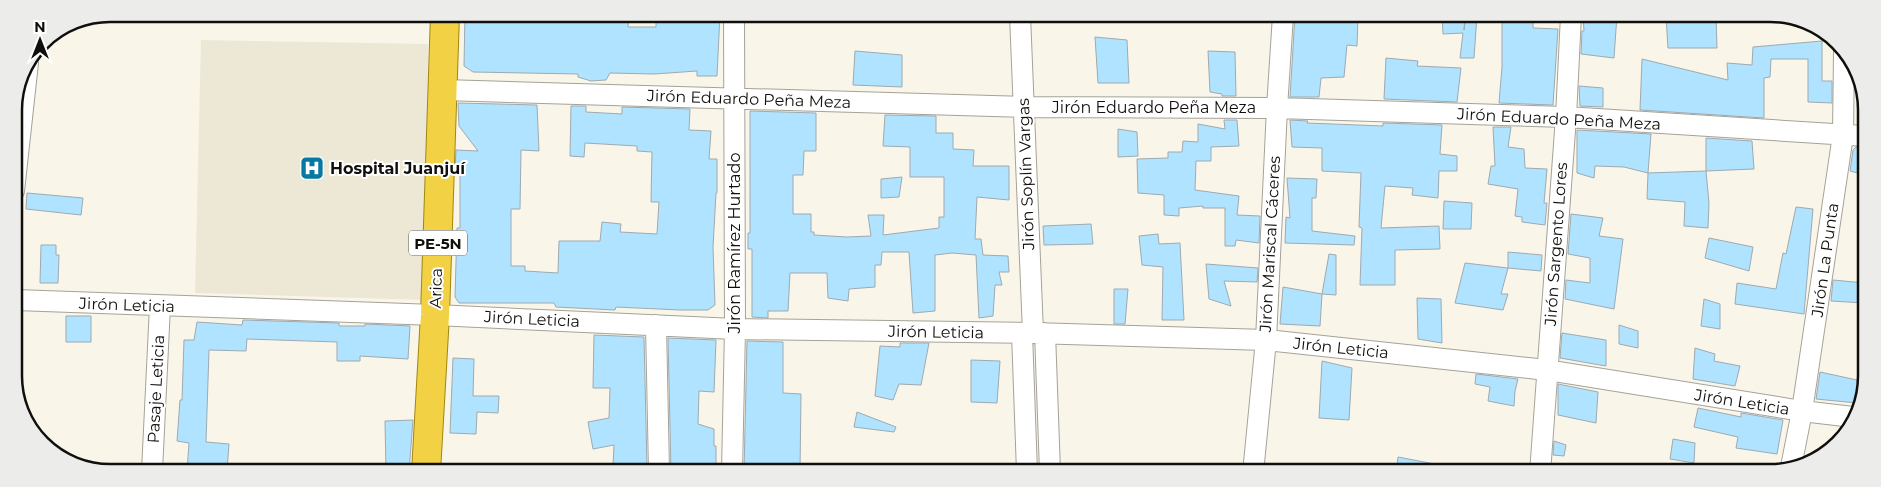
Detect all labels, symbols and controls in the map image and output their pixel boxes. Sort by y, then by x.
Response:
north arrow [15,15,65,65]
text: N [34,18,46,36]
street label: Jirón Eduardo Peña Meza [646,86,851,112]
street label: Jirón Soplín Vargas [1014,97,1038,251]
street label: Jirón Eduardo Peña Meza [1051,98,1256,117]
street label: Jirón Eduardo Peña Meza [1455,104,1662,134]
street label: Jirón Ramírez Hurtado [725,153,744,334]
hospital icon: Hospital Juanjuí [299,155,325,181]
street label: Jirón Mariscal Cáceres [1256,155,1284,334]
place label: Hospital Juanjuí [330,159,466,178]
street label: Jirón Sargento Lores [1541,161,1571,327]
street label: Jirón La Punta [1807,202,1842,319]
road number: PE-5N [409,230,467,256]
street label: Arica [426,267,446,309]
street label: Jirón Leticia [78,294,175,316]
street label: Jirón Leticia [483,307,580,331]
street label: Jirón Leticia [887,322,984,342]
street label: Jirón Leticia [1291,333,1390,362]
street label: Pasaje Leticia [144,334,168,444]
street label: Jirón Leticia [1692,385,1791,419]

